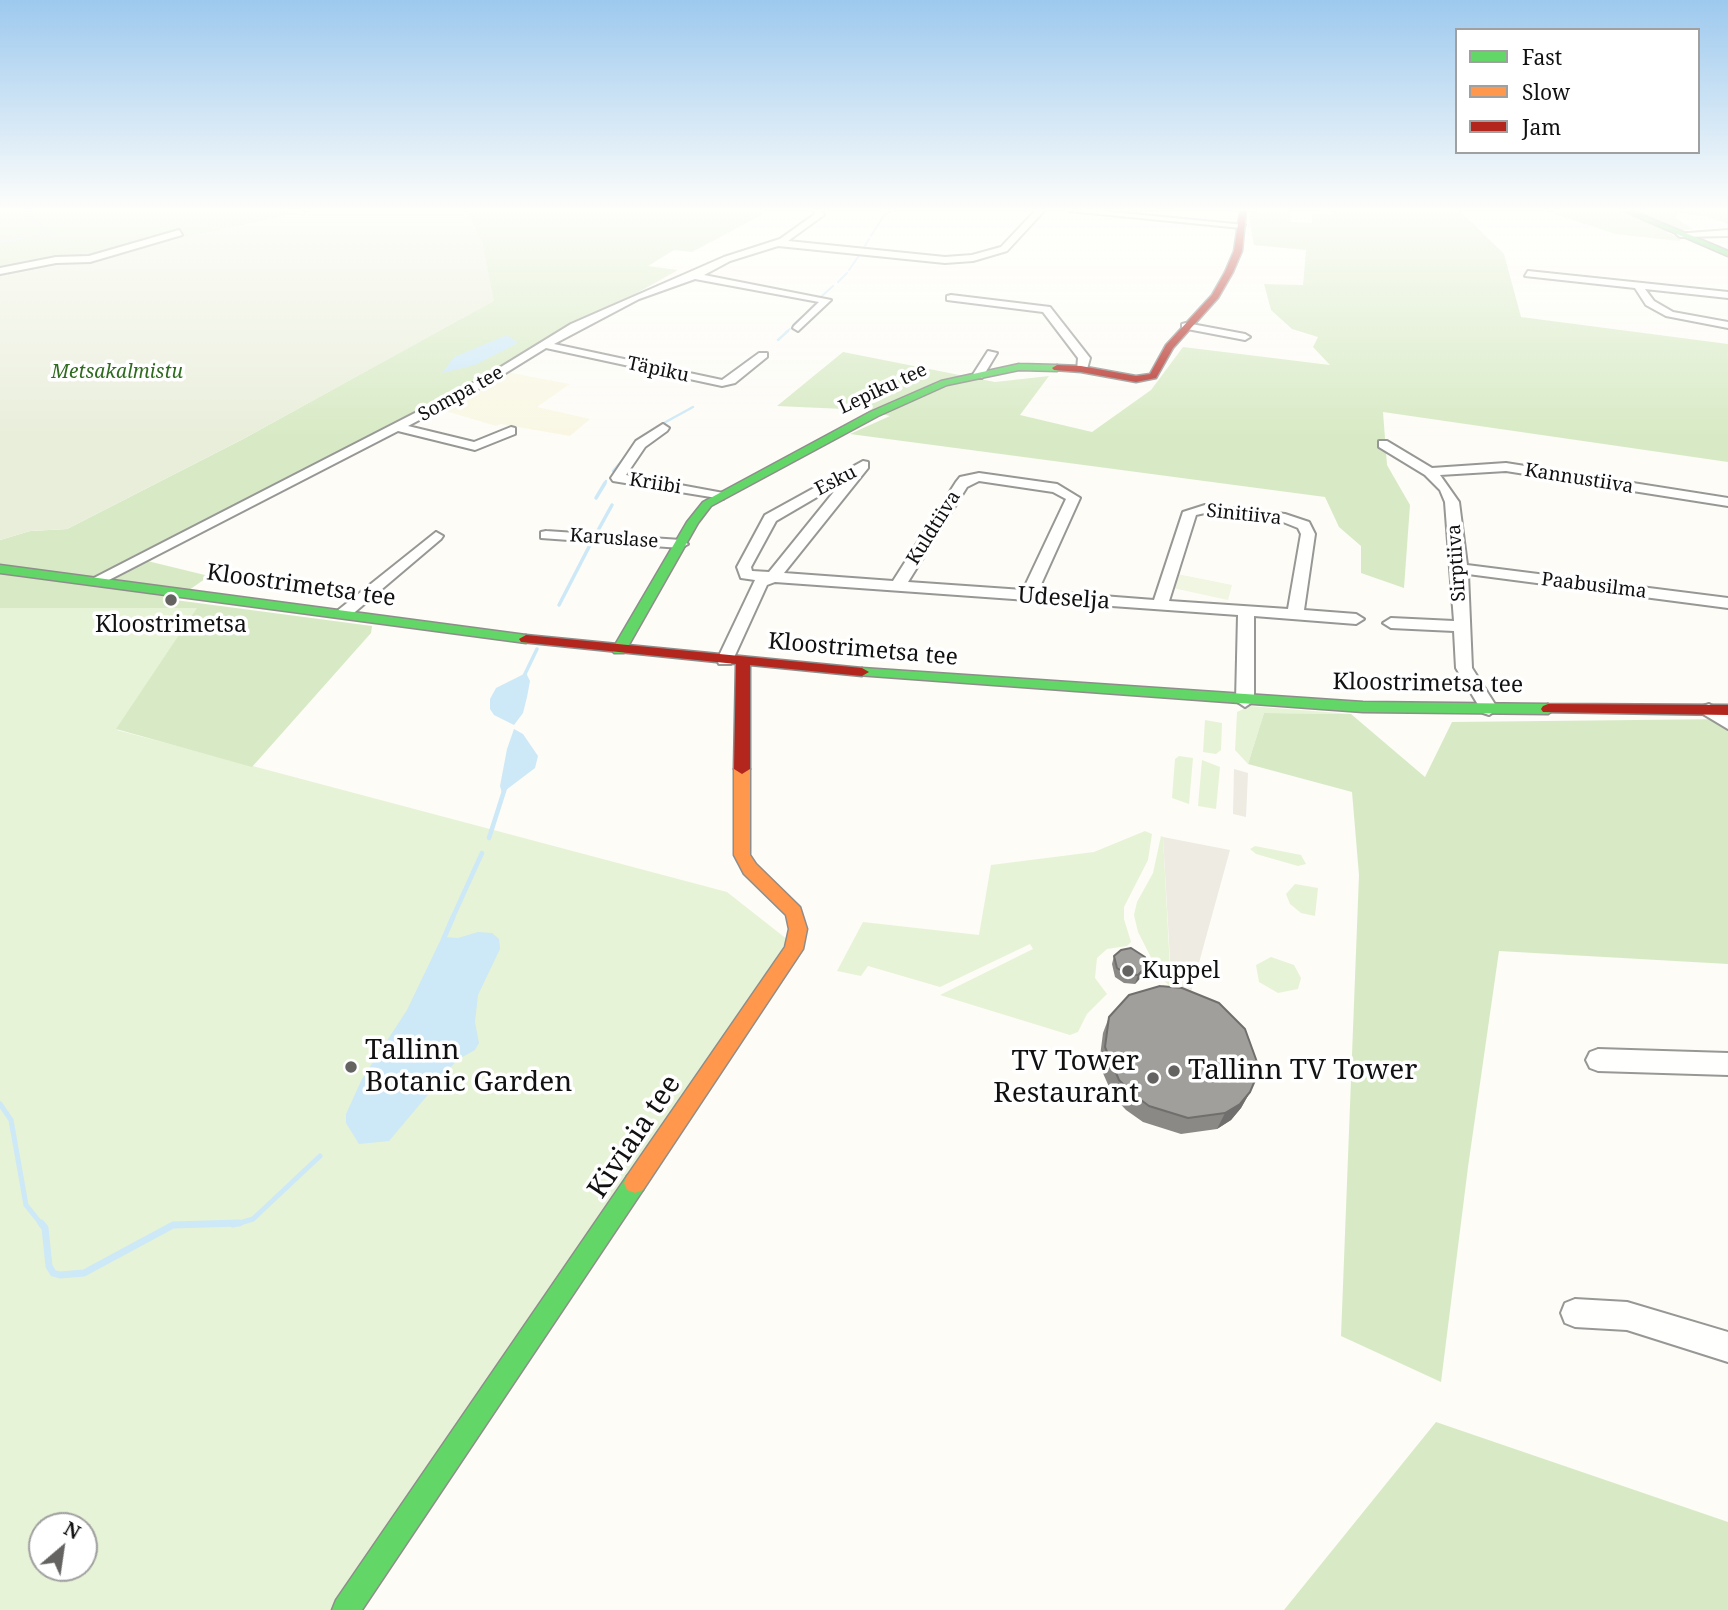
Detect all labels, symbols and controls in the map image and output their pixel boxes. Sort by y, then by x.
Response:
legend [1455,28,1700,154]
text: Fast [1522,43,1562,71]
text: Slow [1522,78,1570,106]
text: Jam [1522,113,1561,141]
street label: Täpiku [625,352,691,388]
street label: Lepiku tee [835,359,931,419]
street label: Sompa tee [415,361,507,427]
park label: Metsakalmistu [51,362,183,384]
street label: Kannustiiva [1523,459,1635,499]
street label: Esku [811,461,861,501]
street label: Kriibi [627,469,683,499]
street label: Kuldtiiva [902,487,966,569]
street label: Sinitiiva [1205,500,1283,530]
street label: Sirptiiva [1443,524,1471,602]
street label: Karuslase [569,525,659,553]
street label: Kloostrimetsa tee [205,559,397,613]
street label: Paabusilma [1540,568,1648,604]
street label: Udeselja [1017,582,1111,616]
marker: Kloostrimetsa [163,592,179,608]
place label: Kloostrimetsa [95,611,247,639]
street label: Kloostrimetsa tee [767,628,959,672]
street label: Kloostrimetsa tee [1332,669,1524,699]
place label: Kuppel [1142,957,1220,985]
marker: Kuppel [1120,963,1136,979]
place label: Tallinn Botanic Garden [365,1034,572,1100]
place label: TV Tower Restaurant [993,1045,1139,1111]
place label: Tallinn TV Tower [1188,1054,1417,1088]
marker: Tallinn Botanic Garden [343,1059,359,1075]
marker: Tallinn TV Tower [1166,1063,1182,1079]
street label: Kiviaia tee [582,1069,688,1205]
marker: TV Tower Restaurant [1145,1070,1161,1086]
north arrow [28,1512,98,1582]
text: N [59,1515,85,1545]

